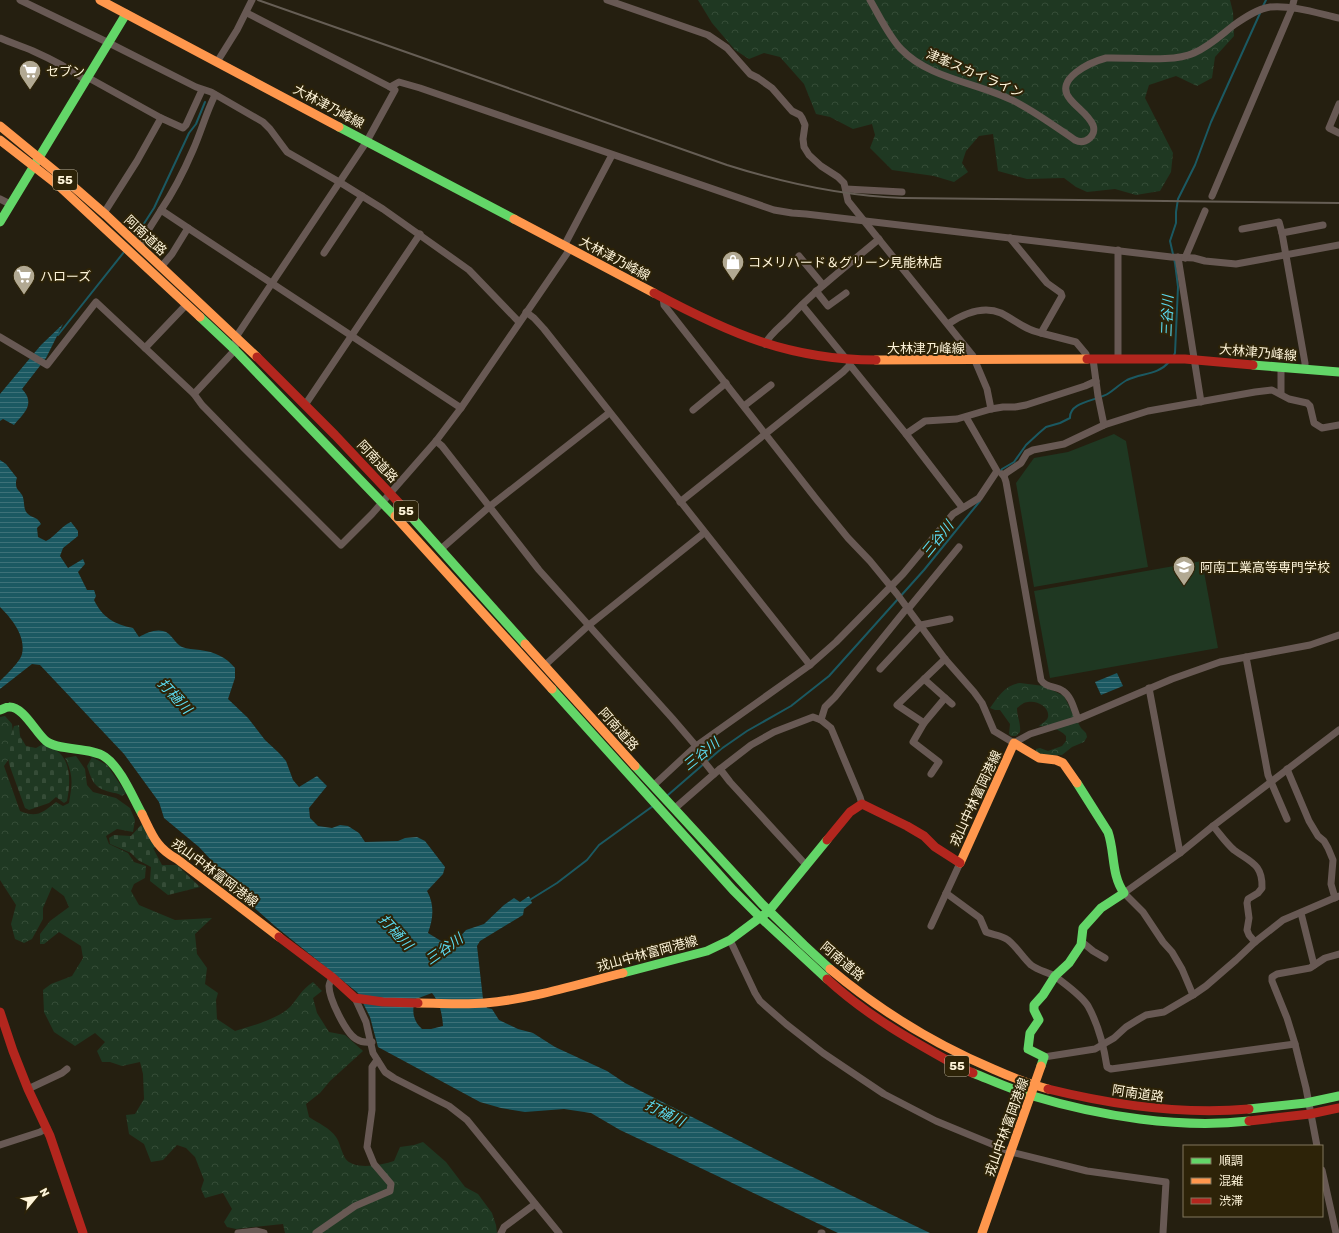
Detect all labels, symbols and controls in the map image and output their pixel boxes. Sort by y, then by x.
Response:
street label: 津峯スカイライン [924,46,1026,101]
supermarket icon: セブン [17,58,43,91]
place label: セブン [46,64,85,79]
street label: 大林津乃峰線 [291,82,367,131]
road number: 55 [53,170,77,190]
street label: 阿南道路 [122,212,170,259]
street label: 大林津乃峰線 [577,234,653,283]
shop icon: コメリハード＆グリーン見能林店 [720,249,746,282]
place label: コメリハード＆グリーン見能林店 [748,255,942,270]
supermarket icon: ハローズ [11,263,37,296]
place label: ハローズ [40,269,91,284]
water label: 三谷川 [1158,293,1177,337]
street label: 大林津乃峰線 [887,341,965,356]
street label: 大林津乃峰線 [1218,342,1297,363]
street label: 阿南道路 [354,437,401,485]
road number: 55 [394,501,418,521]
water label: 三谷川 [918,516,958,561]
school or university icon: 阿南工業高等専門学校 [1171,554,1197,587]
place label: 阿南工業高等専門学校 [1200,560,1330,575]
water label: 打樋川 [154,675,197,719]
street label: 阿南道路 [596,705,642,754]
water label: 三谷川 [680,733,725,774]
street label: 戎山中林富岡港線 [947,748,1004,849]
street label: 戎山中林富岡港線 [169,835,261,910]
water label: 打樋川 [375,911,418,955]
water label: 三谷川 [422,929,468,968]
street label: 戎山中林富岡港線 [595,933,699,974]
street label: 阿南道路 [818,939,867,984]
road number: 55 [945,1056,969,1076]
street label: 戎山中林富岡港線 [982,1076,1031,1179]
street label: 阿南道路 [1111,1082,1165,1105]
water label: 打樋川 [642,1097,689,1131]
legend [1183,1145,1323,1217]
text: 順調 [1219,1154,1243,1168]
text: 混雑 [1219,1174,1243,1188]
north arrow [16,1177,56,1217]
text: N [37,1186,52,1199]
text: 渋滞 [1219,1194,1243,1208]

